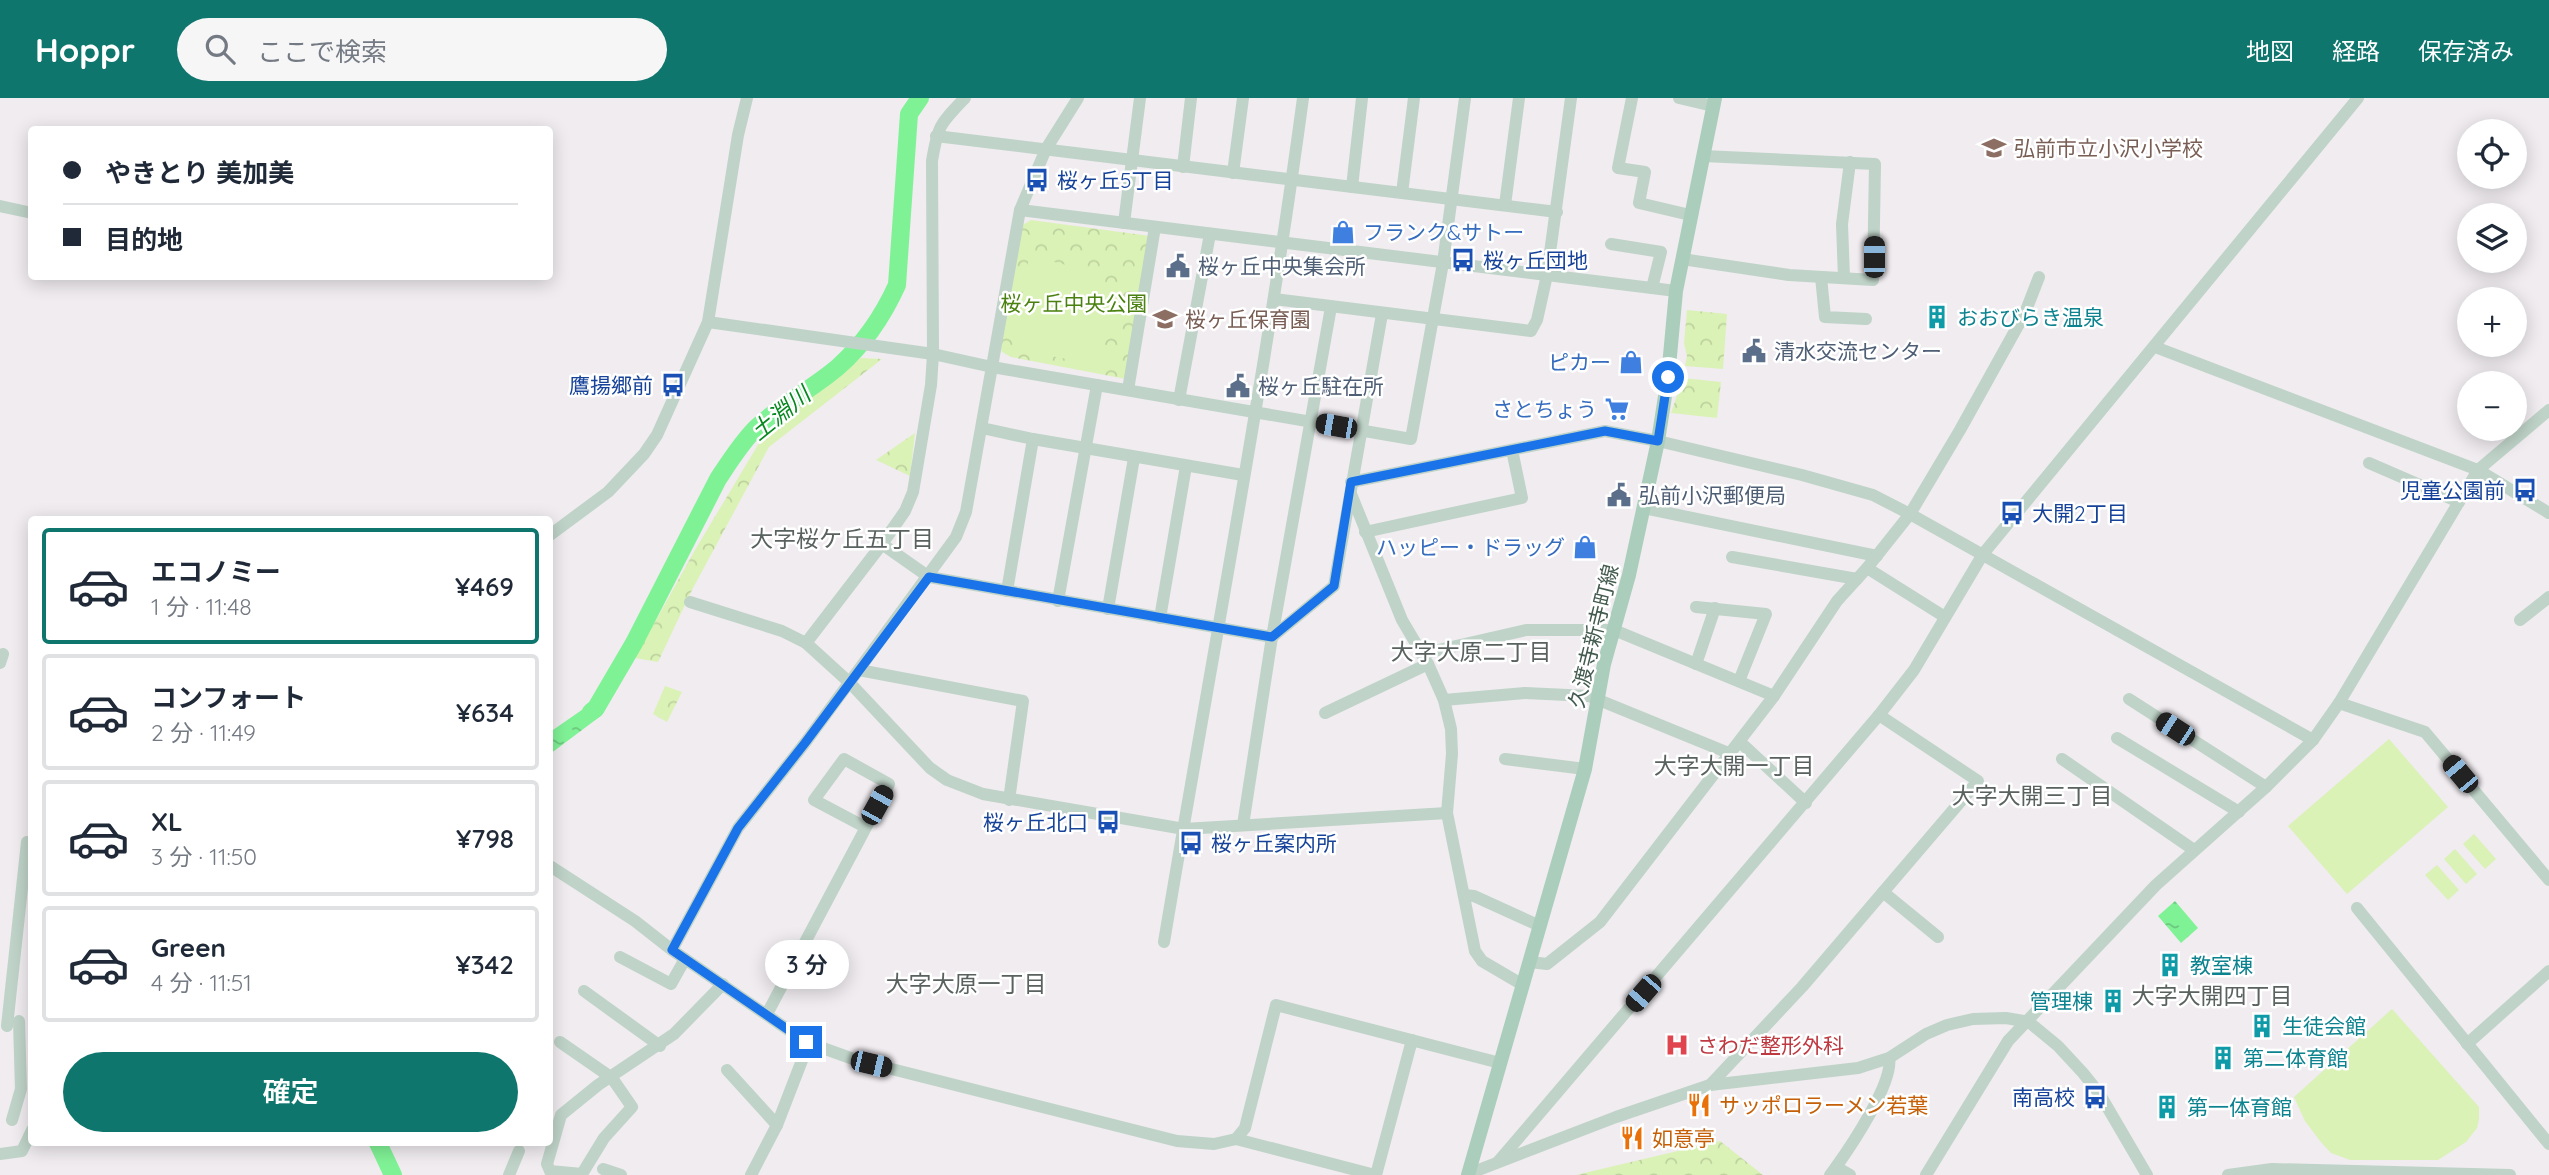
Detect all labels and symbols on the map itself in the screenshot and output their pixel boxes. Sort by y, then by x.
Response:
school or university icon: 弘前市立小沢小学校 [1980,134,2008,162]
place label: 弘前市立小沢小学校 [2014,135,2203,161]
bus stop icon: 桜ヶ丘5丁目 [1023,166,1051,194]
place label: 桜ヶ丘5丁目 [1057,167,1173,193]
shop icon: フランク&サトー [1329,218,1357,246]
place label: フランク&サトー [1363,219,1524,245]
car [1864,236,1885,278]
bus stop icon: 桜ヶ丘団地 [1449,246,1477,274]
place label: 桜ヶ丘団地 [1483,247,1588,273]
public building icon: 桜ヶ丘中央集会所 [1164,252,1192,280]
place label: 桜ヶ丘中央集会所 [1198,253,1366,279]
park label: 桜ヶ丘中央公園 [1001,290,1148,316]
building icon: おおびらき温泉 [1923,303,1951,331]
place label: おおびらき温泉 [1957,304,2104,330]
school or university icon: 桜ヶ丘保育園 [1151,305,1179,333]
place label: 桜ヶ丘保育園 [1185,306,1311,332]
public building icon: 清水交流センター [1740,337,1768,365]
place label: 清水交流センター [1774,338,1942,364]
shop icon: ピカー [1617,348,1645,376]
place label: ピカー [1548,349,1611,375]
route start [1652,361,1684,393]
bus stop icon: 鷹揚郷前 [659,371,687,399]
place label: 鷹揚郷前 [569,372,653,398]
public building icon: 桜ヶ丘駐在所 [1224,372,1252,400]
place label: 桜ヶ丘駐在所 [1258,373,1384,399]
water label: 土淵川 [744,378,818,446]
supermarket icon: さとちょう [1603,395,1631,423]
place label: さとちょう [1492,396,1597,422]
car [1314,412,1359,440]
bus stop icon: 児童公園前 [2511,476,2539,504]
place label: 児童公園前 [2400,477,2505,503]
public building icon: 弘前小沢郵便局 [1605,481,1633,509]
place label: 弘前小沢郵便局 [1639,482,1786,508]
bus stop icon: 大開2丁目 [1998,499,2026,527]
place label: 大開2丁目 [2032,500,2128,526]
district label: 大字桜ケ丘五丁目 [750,524,934,553]
shop icon: ハッピー・ドラッグ [1571,533,1599,561]
place label: ハッピー・ドラッグ [1376,534,1565,560]
street label: 久渡寺新寺町線 [1563,562,1623,710]
district label: 大字大原二丁目 [1391,637,1552,666]
car [2152,709,2199,749]
district label: 大字大開一丁目 [1654,751,1815,780]
car [2439,751,2482,797]
district label: 大字大開三丁目 [1952,781,2113,810]
car [858,782,897,828]
bus stop icon: 桜ヶ丘北口 [1094,808,1122,836]
place label: 桜ヶ丘北口 [983,809,1088,835]
bus stop icon: 桜ヶ丘案内所 [1177,829,1205,857]
place label: 桜ヶ丘案内所 [1211,830,1337,856]
callout: 3 分 [764,940,848,990]
building icon: 教室棟 [2156,951,2184,979]
place label: 教室棟 [2190,952,2253,978]
district label: 大字大原一丁目 [886,969,1047,998]
car [1622,970,1665,1016]
district label: 大字大開四丁目 [2132,981,2293,1010]
building icon: 管理棟 [2099,987,2127,1015]
place label: 管理棟 [2030,988,2093,1014]
building icon: 生徒会館 [2248,1012,2276,1040]
place label: 生徒会館 [2282,1013,2366,1039]
route end [790,1026,822,1058]
hospital icon: さわだ整形外科 [1663,1031,1691,1059]
place label: さわだ整形外科 [1697,1032,1844,1058]
building icon: 第二体育館 [2209,1044,2237,1072]
place label: 第二体育館 [2243,1045,2348,1071]
car [849,1049,894,1079]
bus stop icon: 南高校 [2081,1083,2109,1111]
place label: 南高校 [2012,1084,2075,1110]
restaurant icon: サッポロラーメン若葉 [1685,1091,1713,1119]
place label: サッポロラーメン若葉 [1719,1092,1928,1118]
building icon: 第一体育館 [2153,1093,2181,1121]
place label: 第一体育館 [2187,1094,2292,1120]
restaurant icon: 如意亭 [1618,1124,1646,1152]
place label: 如意亭 [1652,1125,1715,1151]

